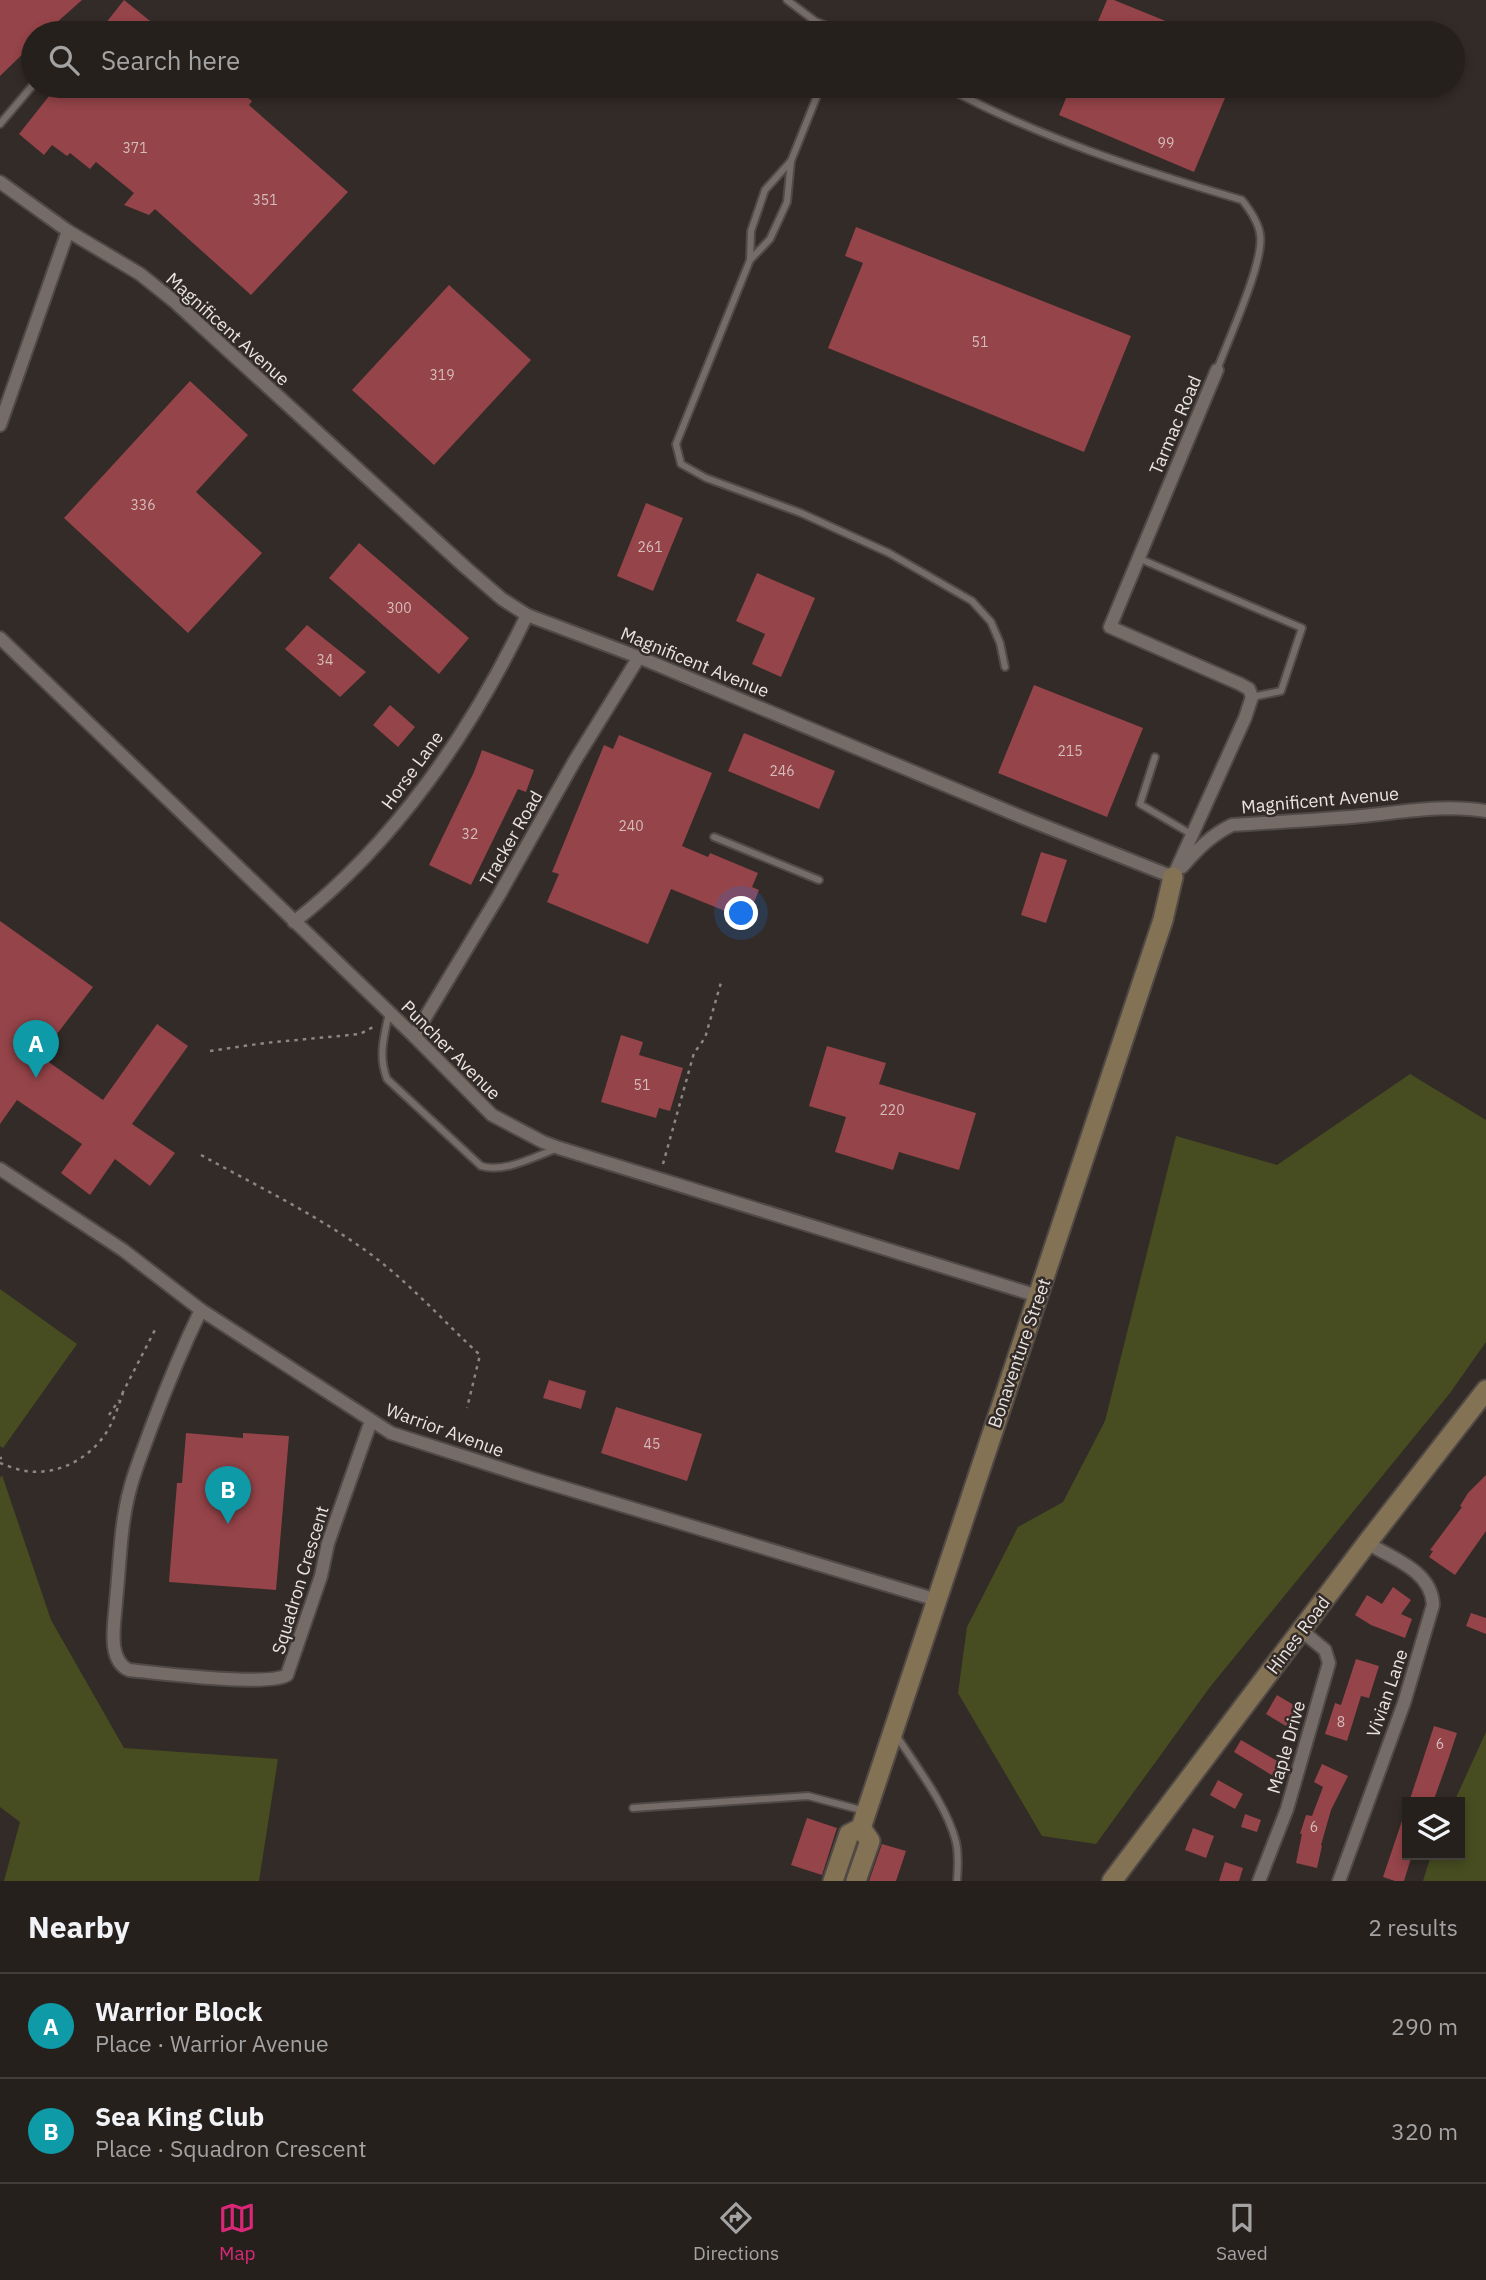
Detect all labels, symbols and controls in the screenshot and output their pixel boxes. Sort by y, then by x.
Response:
search box [21,21,1465,98]
icon: search [45,41,83,79]
text: Search here [101,43,240,77]
house number: 99 [1158,134,1174,152]
house number: 371 [122,139,148,157]
house number: 351 [252,191,278,209]
street label: Magnificent Avenue [161,267,295,391]
house number: 51 [972,333,988,351]
house number: 319 [429,366,455,384]
street label: Tarmac Road [1144,372,1206,478]
house number: 336 [130,496,156,514]
house number: 261 [637,538,663,556]
house number: 300 [386,599,412,617]
street label: Magnificent Avenue [617,622,773,702]
house number: 34 [317,651,333,669]
street label: Horse Lane [376,726,448,814]
house number: 215 [1057,742,1083,760]
house number: 246 [769,762,795,780]
street label: Magnificent Avenue [1240,782,1400,818]
street label: Tracker Road [475,786,547,890]
house number: 240 [618,817,644,835]
house number: 32 [462,825,478,843]
your location [724,896,758,930]
street label: Puncher Avenue [396,995,506,1105]
pin: A [13,1020,59,1078]
house number: 51 [634,1076,650,1094]
house number: 220 [879,1101,905,1119]
street label: Bonaventure Street [983,1275,1055,1431]
street label: Warrior Avenue [383,1398,507,1462]
house number: 45 [644,1435,660,1453]
pin: B [205,1466,251,1524]
street label: Squadron Crescent [266,1503,334,1657]
street label: Hines Road [1261,1591,1335,1679]
street label: Vivian Lane [1361,1646,1413,1740]
street label: Maple Drive [1262,1698,1310,1796]
house number: 8 [1337,1713,1345,1731]
house number: 6 [1436,1735,1444,1753]
map controls [1402,1797,1465,1860]
button: layers [1402,1797,1465,1860]
house number: 6 [1310,1818,1318,1836]
text: Nearby [28,1907,130,1946]
text: 2 results [1368,1912,1458,1942]
text: Warrior Block [95,1994,262,2028]
text: A [43,2011,59,2041]
text: 290 m [1391,2011,1458,2041]
text: Place · Warrior Avenue [95,2028,329,2058]
text: Sea King Club [95,2099,264,2133]
text: B [43,2116,59,2146]
text: 320 m [1391,2116,1458,2146]
text: Place · Squadron Crescent [95,2133,367,2163]
tab: Map [218,2199,256,2265]
tab: Directions [693,2199,779,2265]
tab: Saved [1216,2199,1268,2265]

